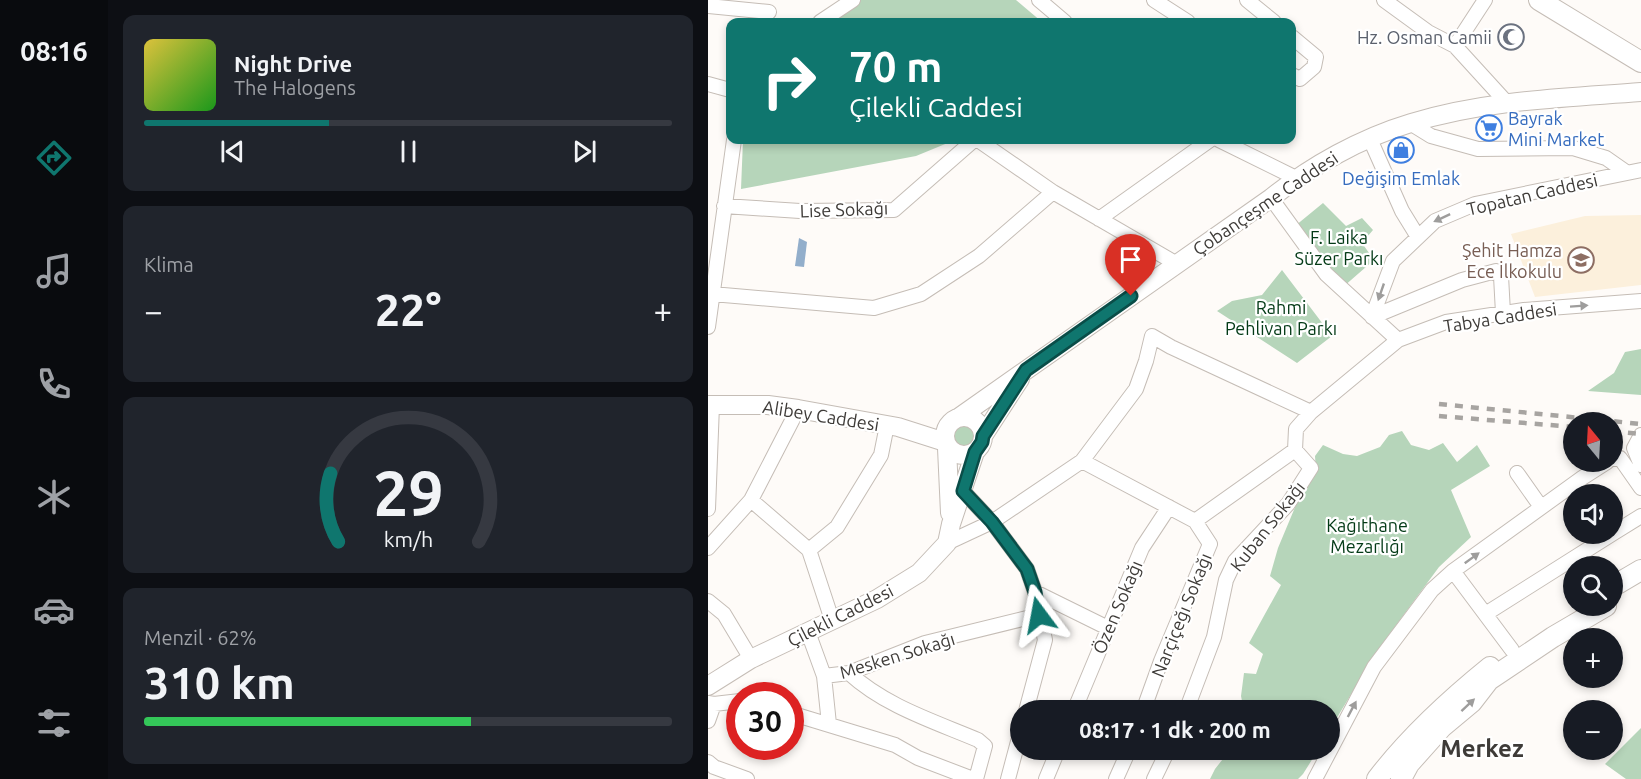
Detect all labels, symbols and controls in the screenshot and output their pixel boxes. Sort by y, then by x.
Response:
mosque icon: Hz. Osman Camii [1496,22,1526,52]
place label: Hz. Osman Camii [1357,27,1492,47]
text: 08:16 [20,36,88,66]
icon: right [750,42,828,120]
text: 70 m [849,43,943,90]
text: Night Drive [234,51,352,76]
text: The Halogens [234,76,356,99]
text: Çilekli Caddesi [849,92,1023,122]
place label: Bayrak Mini Market [1508,108,1604,149]
supermarket icon: Bayrak Mini Market [1474,113,1504,143]
icon: previous [216,135,249,168]
icon: pause [392,135,425,168]
icon: next [568,135,601,168]
shop icon: Değişim Emlak [1386,135,1416,165]
icon: directions [33,137,75,179]
street label: Çobançeşme Caddesi [1189,147,1341,259]
place label: Değişim Emlak [1342,168,1460,188]
street label: Topatan Caddesi [1465,169,1599,219]
street label: Lise Sokağı [799,197,889,221]
one-way arrow [1434,214,1451,223]
park label: F. Laika Süzer Parkı [1295,227,1383,268]
pin [1105,234,1156,296]
place label: Şehit Hamza Ece İlkokulu [1462,240,1562,281]
icon: arrive [1114,243,1147,276]
school or university icon: Şehit Hamza Ece İlkokulu [1566,245,1596,275]
icon: music [33,250,75,292]
text: Klima [144,253,194,276]
one-way arrow [1375,283,1385,301]
text: 22° [375,284,441,335]
text: − [144,292,163,329]
text: + [653,292,672,329]
park label: Rahmi Pehlivan Parkı [1225,297,1337,338]
street label: Tabya Caddesi [1442,298,1558,336]
one-way arrow [1569,301,1588,310]
icon: phone [33,363,75,405]
street label: Alibey Caddesi [761,396,881,434]
north arrow [1563,412,1623,472]
map controls [1563,412,1623,760]
text: 29 [373,458,443,528]
icon: climate [33,476,75,518]
street label: Kuban Sokağı [1226,477,1308,575]
button: sound [1563,484,1623,544]
park label: Kağıthane Mezarlığı [1326,515,1408,556]
text: km/h [383,527,433,551]
street label: Narçiçeğı Sokağı [1147,550,1215,680]
one-way arrow [1463,552,1479,564]
button: search [1563,556,1623,616]
street label: Özen Sokağı [1088,557,1146,657]
street label: Çilekli Caddesi [784,580,896,650]
position arrow [1007,583,1071,647]
icon: car [33,589,75,631]
text: Menzil · 62% [144,626,257,649]
street label: Mesken Sokağı [837,628,957,682]
button: + [1563,628,1623,688]
text: 310 km [144,657,295,708]
speed limit sign: 30 [726,682,804,760]
one-way arrow [1460,699,1475,712]
one-way arrow [1347,700,1356,717]
button: − [1563,700,1623,760]
icon: filters [33,702,75,744]
text: 08:17 · 1 dk · 200 m [1079,717,1271,742]
district label: Merkez [1440,735,1524,762]

